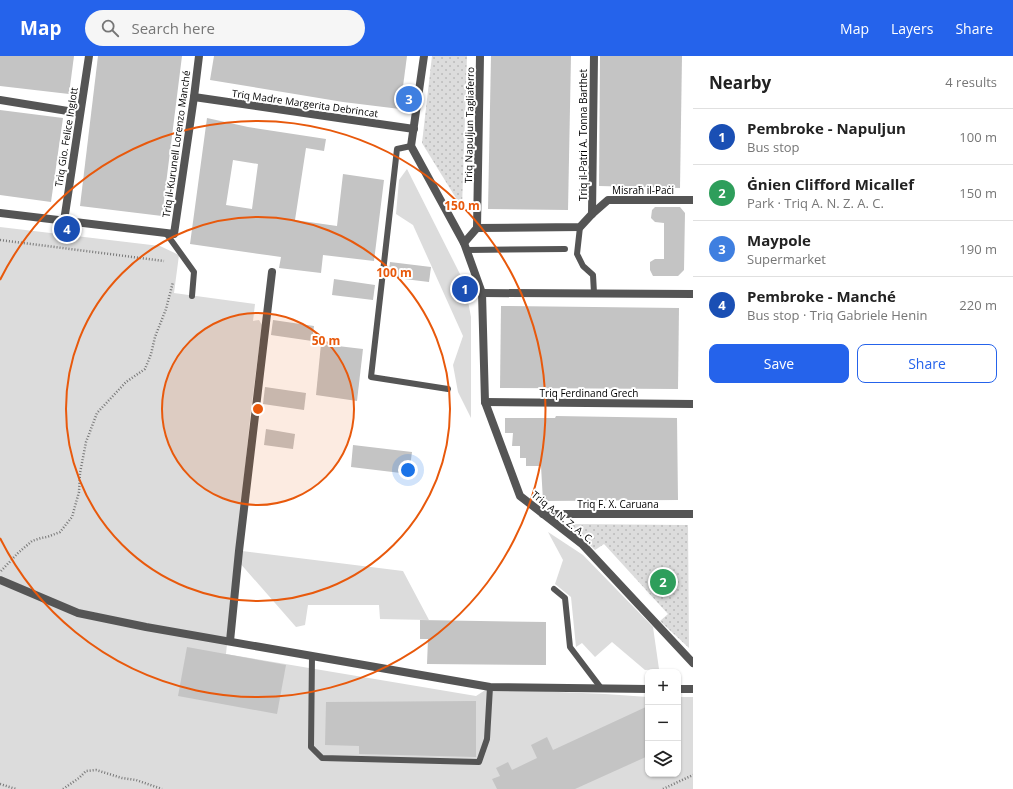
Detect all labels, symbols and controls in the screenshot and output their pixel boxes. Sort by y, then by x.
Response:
search box [85,10,365,46]
text: Map [20,15,61,41]
icon: search [99,17,121,39]
text: Search here [131,18,215,38]
text: Map [840,19,869,38]
text: Layers [891,19,933,38]
text: Share [955,19,993,38]
street label: Triq Napuljun Tagliaferro [461,67,477,183]
street label: Triq il-Kurunell Lorenzo Manché [159,69,193,219]
street label: Triq il-Patri A. Tonna Barthet [576,69,590,201]
text: Nearby [709,71,771,94]
text: 4 results [945,73,997,91]
pin: 3 [396,84,422,114]
street label: Triq Gio. Felice Inglott [51,86,81,188]
street label: Triq Madre Margerita Debrincat [231,86,379,120]
text: Pembroke - Napuljun [747,118,906,138]
text: 1 [718,128,726,146]
text: 100 m [959,128,997,146]
text: Bus stop [747,138,800,156]
text: Ġnien Clifford Micallef [747,174,914,194]
street label: Misraħ il-Paċi [612,183,674,197]
text: 2 [718,184,726,202]
text: 150 m [959,184,997,202]
text: Park · Triq A. N. Z. A. C. [747,194,884,212]
text: 150 m [444,197,480,214]
pin: 4 [54,214,80,244]
text: Maypole [747,230,811,250]
text: 3 [718,240,726,258]
text: 190 m [959,240,997,258]
text: Supermarket [747,250,826,268]
text: 100 m [376,264,412,281]
pin: 1 [452,274,478,304]
text: Pembroke - Manché [747,286,896,306]
text: 4 [718,296,726,314]
text: 220 m [959,296,997,314]
text: Bus stop · Triq Gabriele Henin [747,306,927,324]
text: 50 m [312,332,340,349]
button: Save [709,344,849,383]
button: Share [857,344,997,383]
street label: Triq Ferdinand Grech [540,386,638,400]
centre of rings [251,402,265,416]
your location [398,460,418,480]
street label: Triq A. N. Z. A. C. [529,487,597,547]
street label: Triq F. X. Caruana [577,497,659,511]
pin: 2 [650,567,676,597]
map controls [645,669,681,777]
button: + [645,669,681,705]
button: − [645,705,681,741]
button: layers [645,741,681,777]

